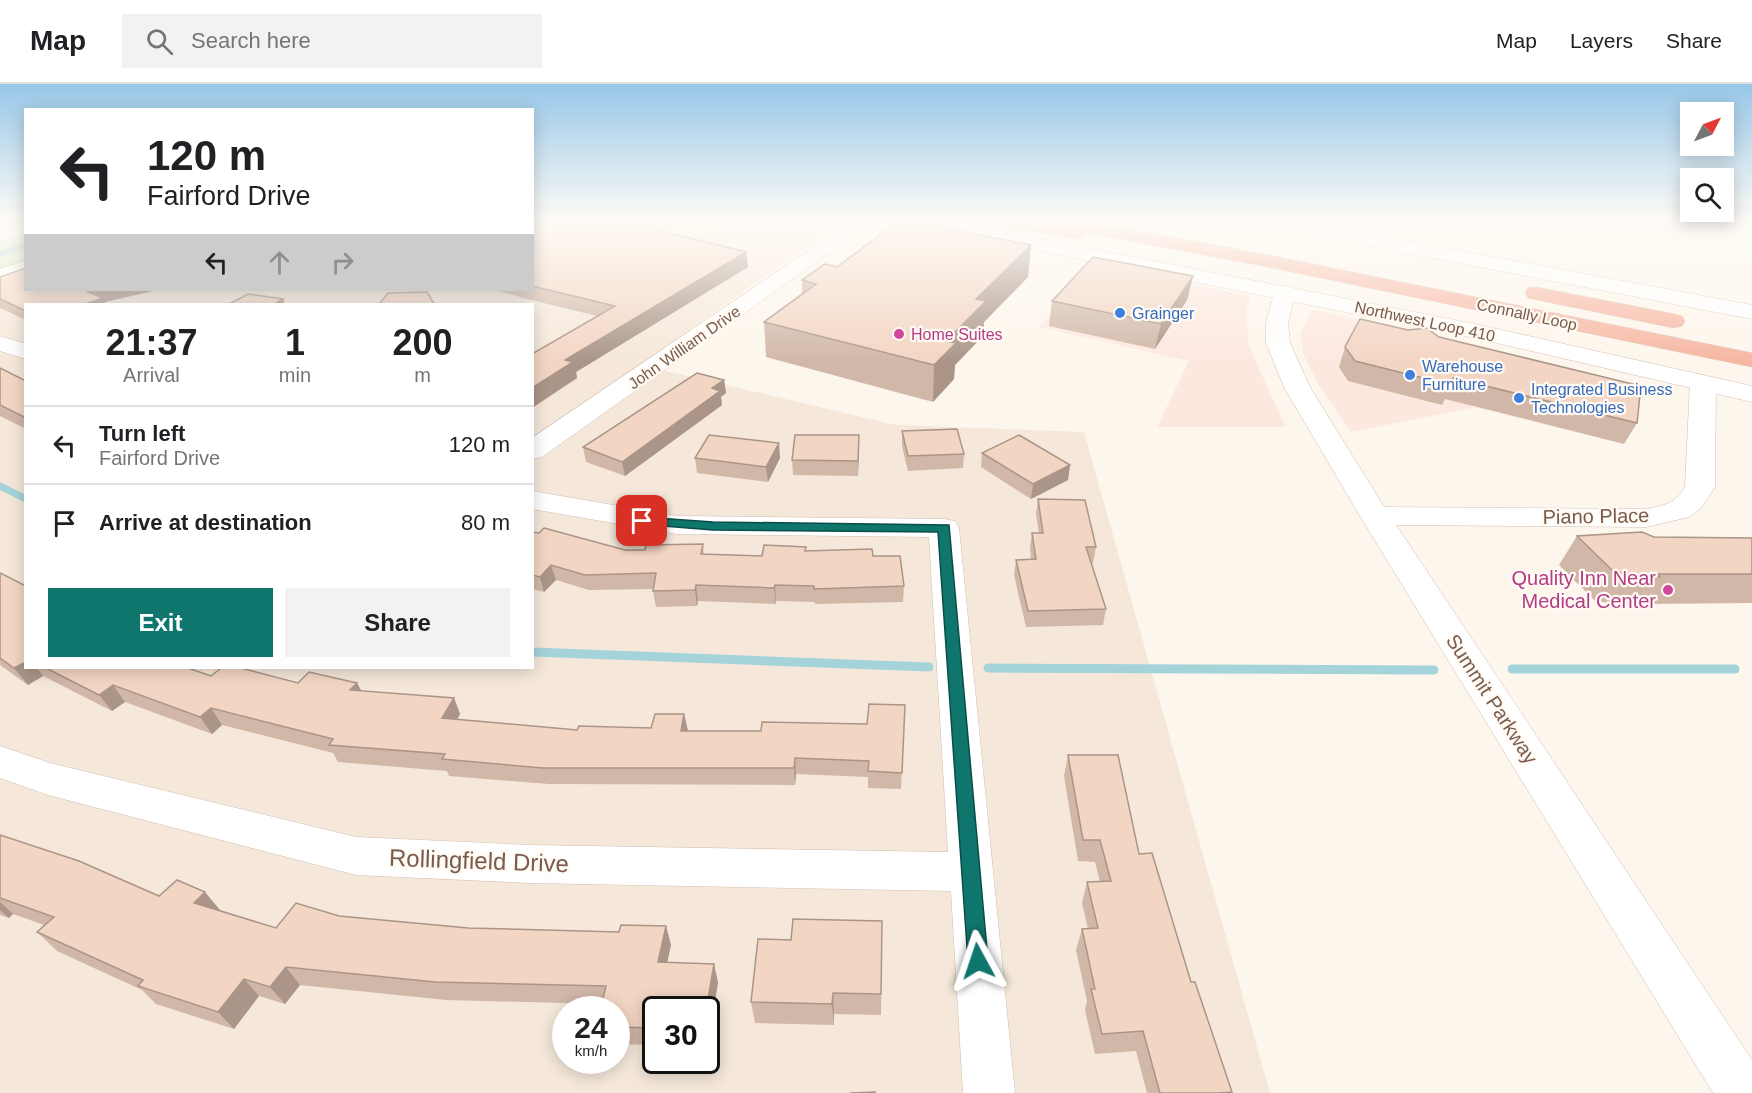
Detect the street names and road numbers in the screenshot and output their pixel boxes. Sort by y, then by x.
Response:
street label: Connally Loop [1475,296,1579,333]
street label: Northwest Loop 410 [1353,298,1497,345]
street label: John William Drive [625,302,744,392]
street label: Piano Place [1542,504,1650,528]
street label: Summit Parkway [1442,630,1542,768]
street label: Rollingfield Drive [389,844,569,877]

